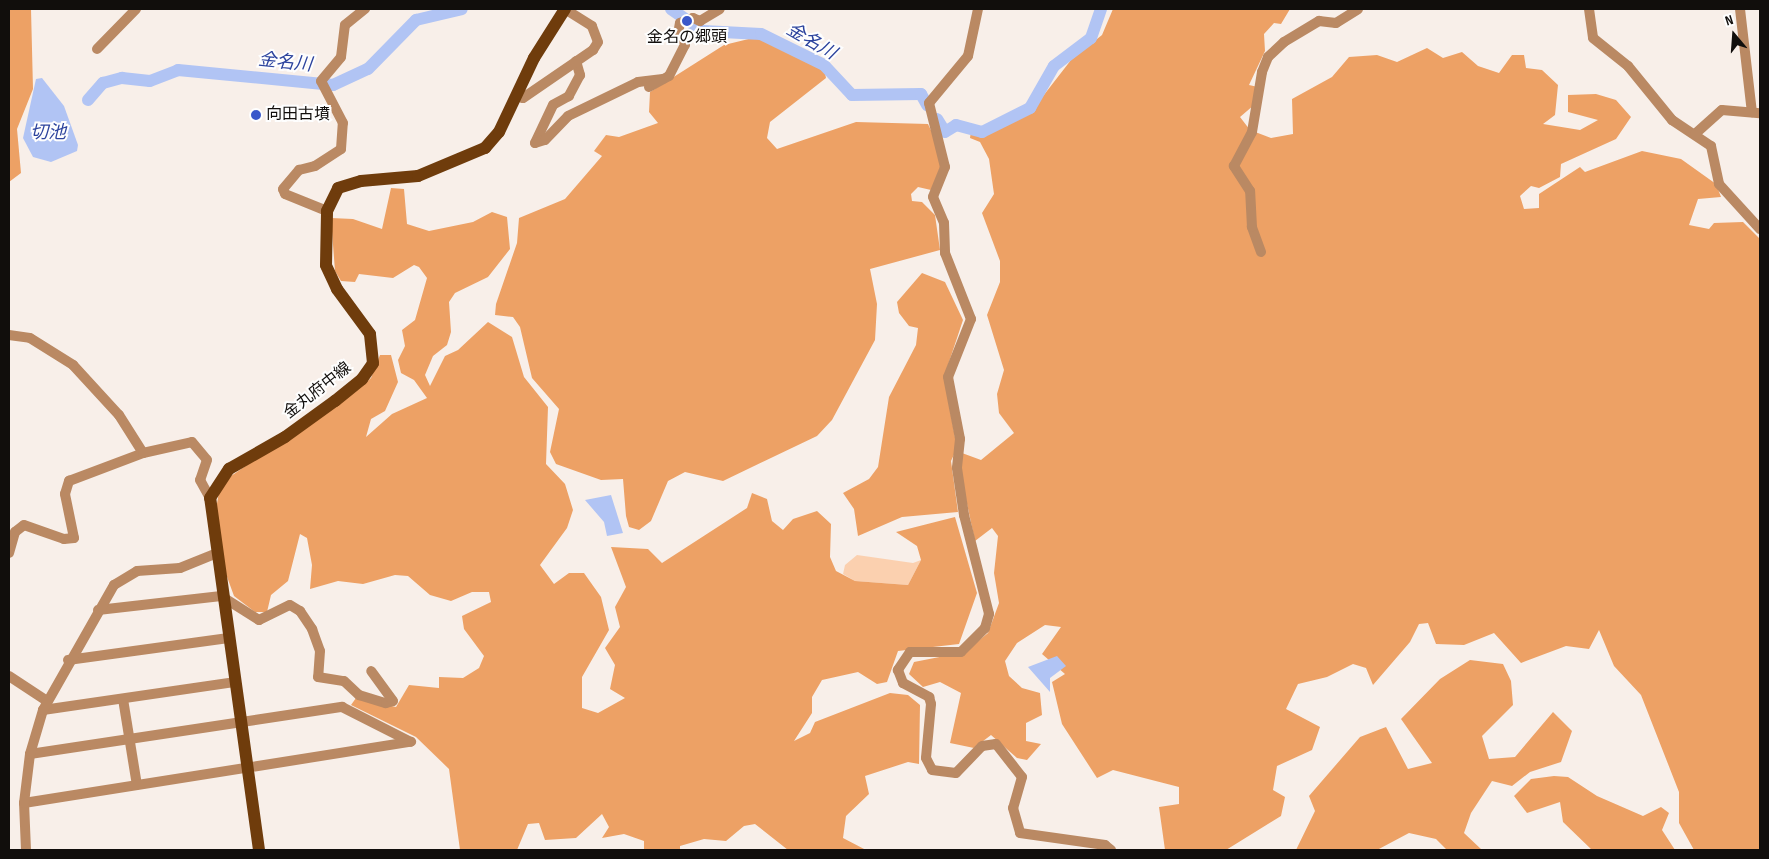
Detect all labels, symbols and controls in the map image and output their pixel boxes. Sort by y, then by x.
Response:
north arrow [1709,10,1759,60]
text: N [1723,11,1735,30]
marker: 金名の郷頭 [681,15,693,27]
water label: 金名川 [782,19,840,65]
place label: 金名の郷頭 [647,28,727,48]
water label: 金名川 [257,49,313,77]
place label: 向田古墳 [266,105,330,125]
marker: 向田古墳 [250,109,262,121]
water label: 切池 [30,122,66,144]
street label: 金丸府中線 [281,359,355,423]

